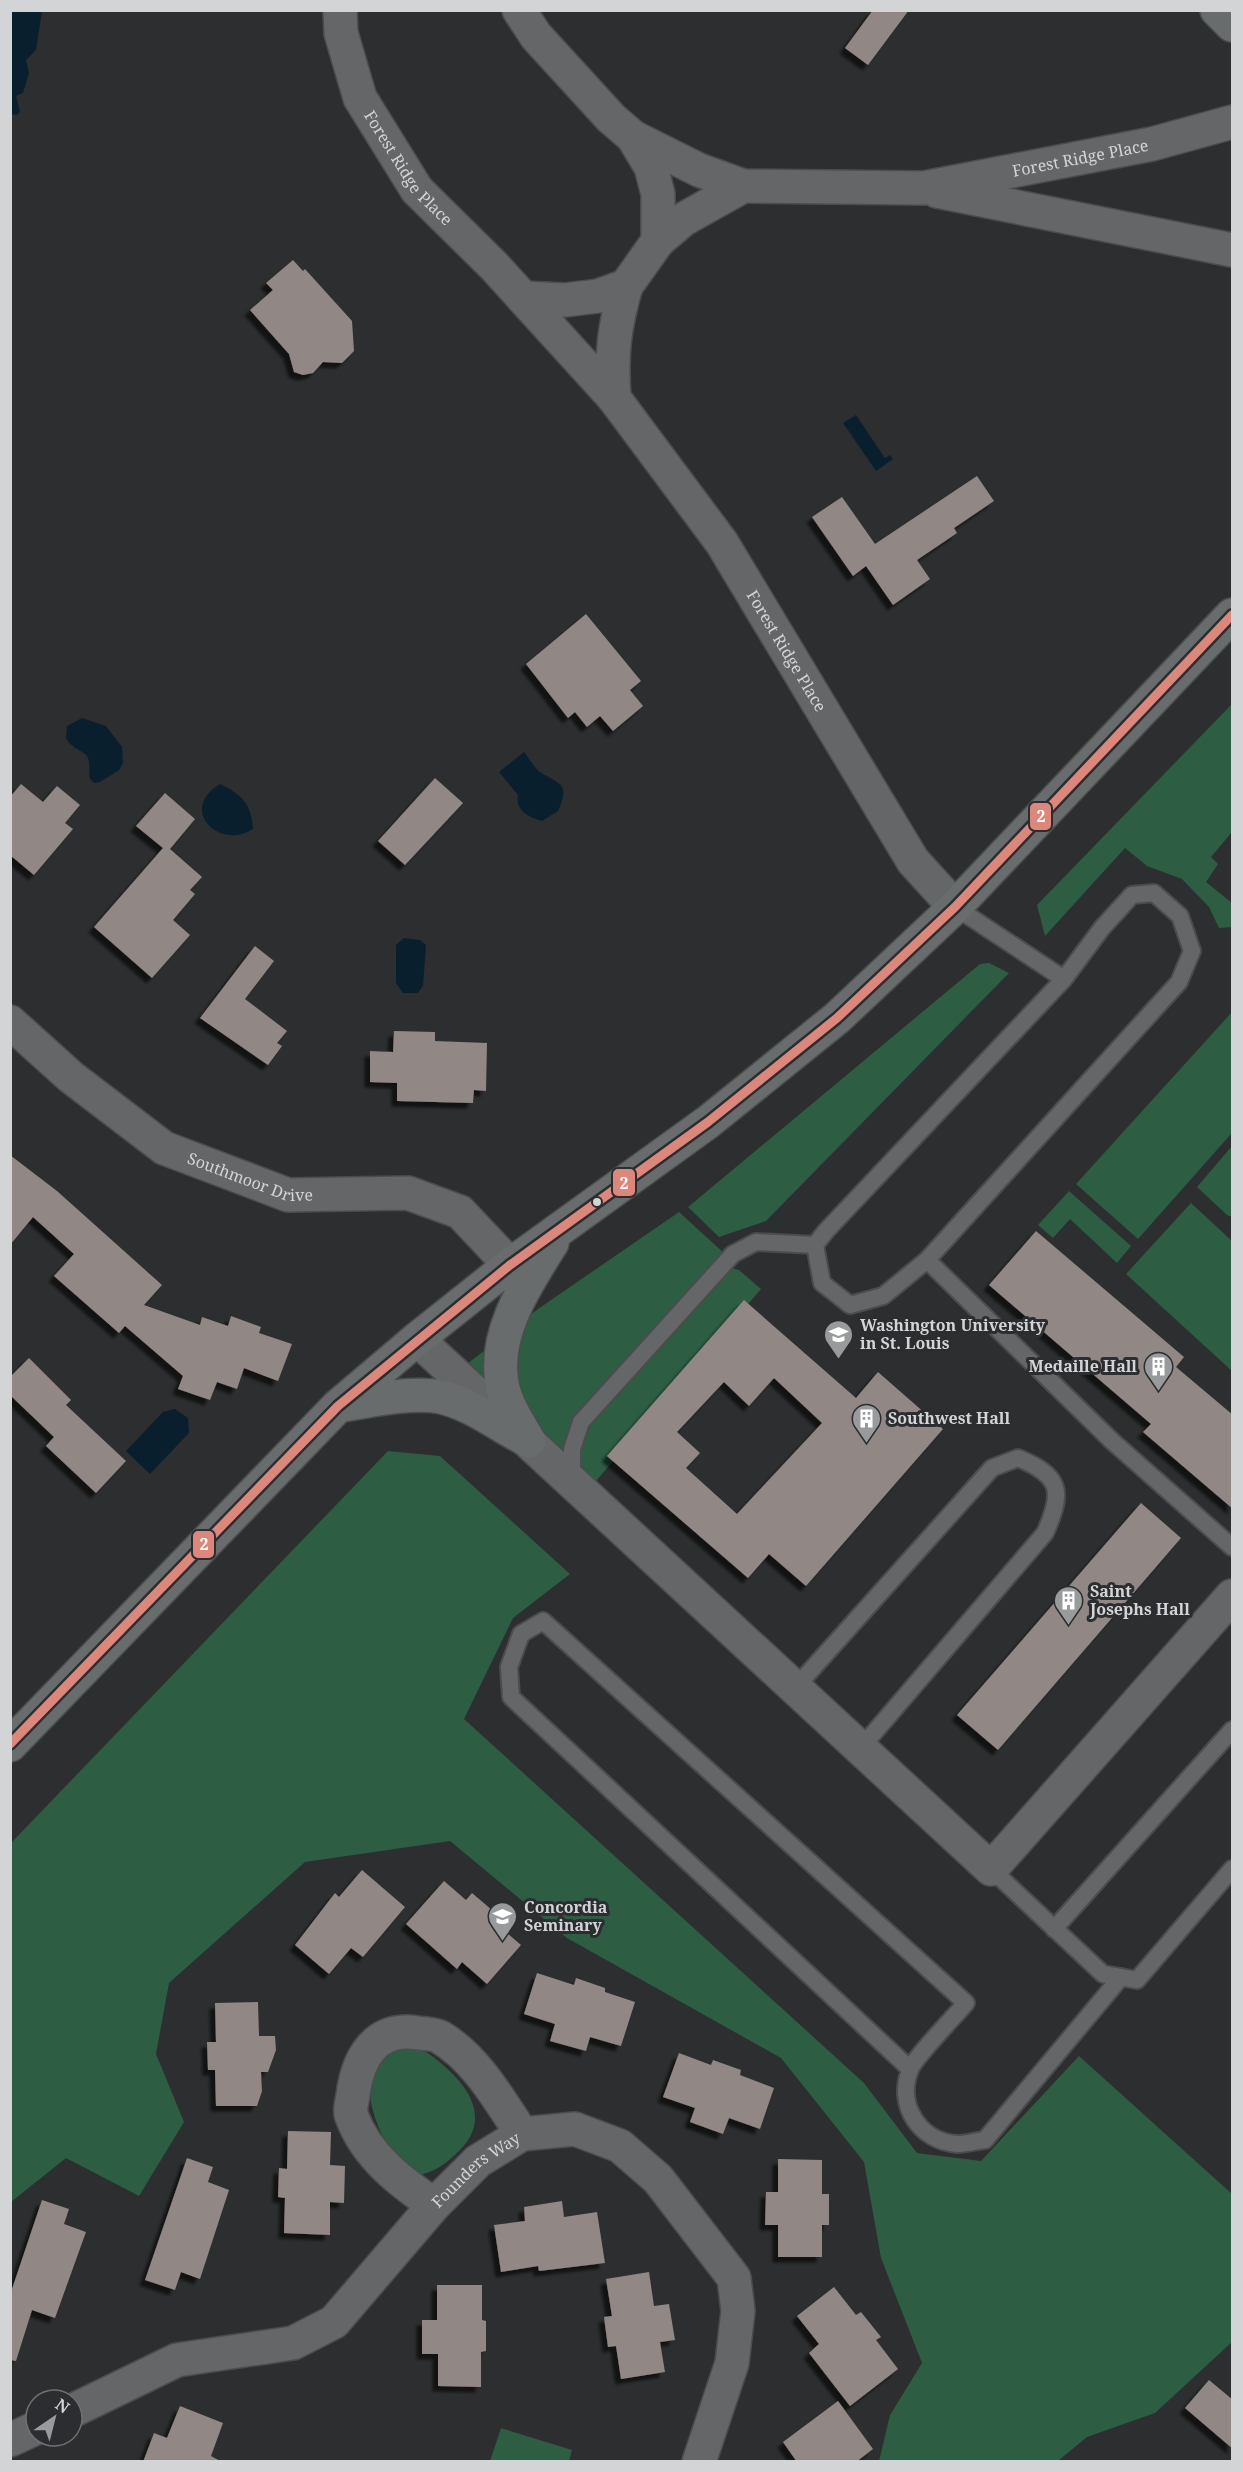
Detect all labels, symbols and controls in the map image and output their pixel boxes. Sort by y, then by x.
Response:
street label: Forest Ridge Place [359,106,458,230]
street label: Forest Ridge Place [1010,134,1150,182]
street label: Forest Ridge Place [742,586,832,716]
line badge: 2 [1029,802,1052,831]
text: 2 [1036,805,1046,827]
street label: Southmoor Drive [185,1147,313,1206]
line badge: 2 [612,1168,636,1197]
text: 2 [619,1172,629,1194]
unlabelled marker [591,1196,603,1208]
place label: Washington University in St. Louis [860,1314,1046,1354]
school or university icon: Washington University in St. Louis [823,1318,855,1360]
building icon: Medaille Hall [1142,1350,1174,1392]
place label: Medaille Hall [1028,1355,1137,1377]
building icon: Southwest Hall [851,1402,883,1444]
place label: Southwest Hall [888,1407,1010,1429]
line badge: 2 [192,1530,215,1559]
text: 2 [199,1533,209,1555]
place label: Saint Josephs Hall [1089,1580,1190,1620]
building icon: Saint Josephs Hall [1053,1584,1085,1626]
place label: Concordia Seminary [524,1896,608,1936]
school or university icon: Concordia Seminary [487,1900,519,1942]
street label: Founders Way [427,2126,525,2212]
north arrow [24,2388,84,2448]
text: N [51,2393,74,2419]

